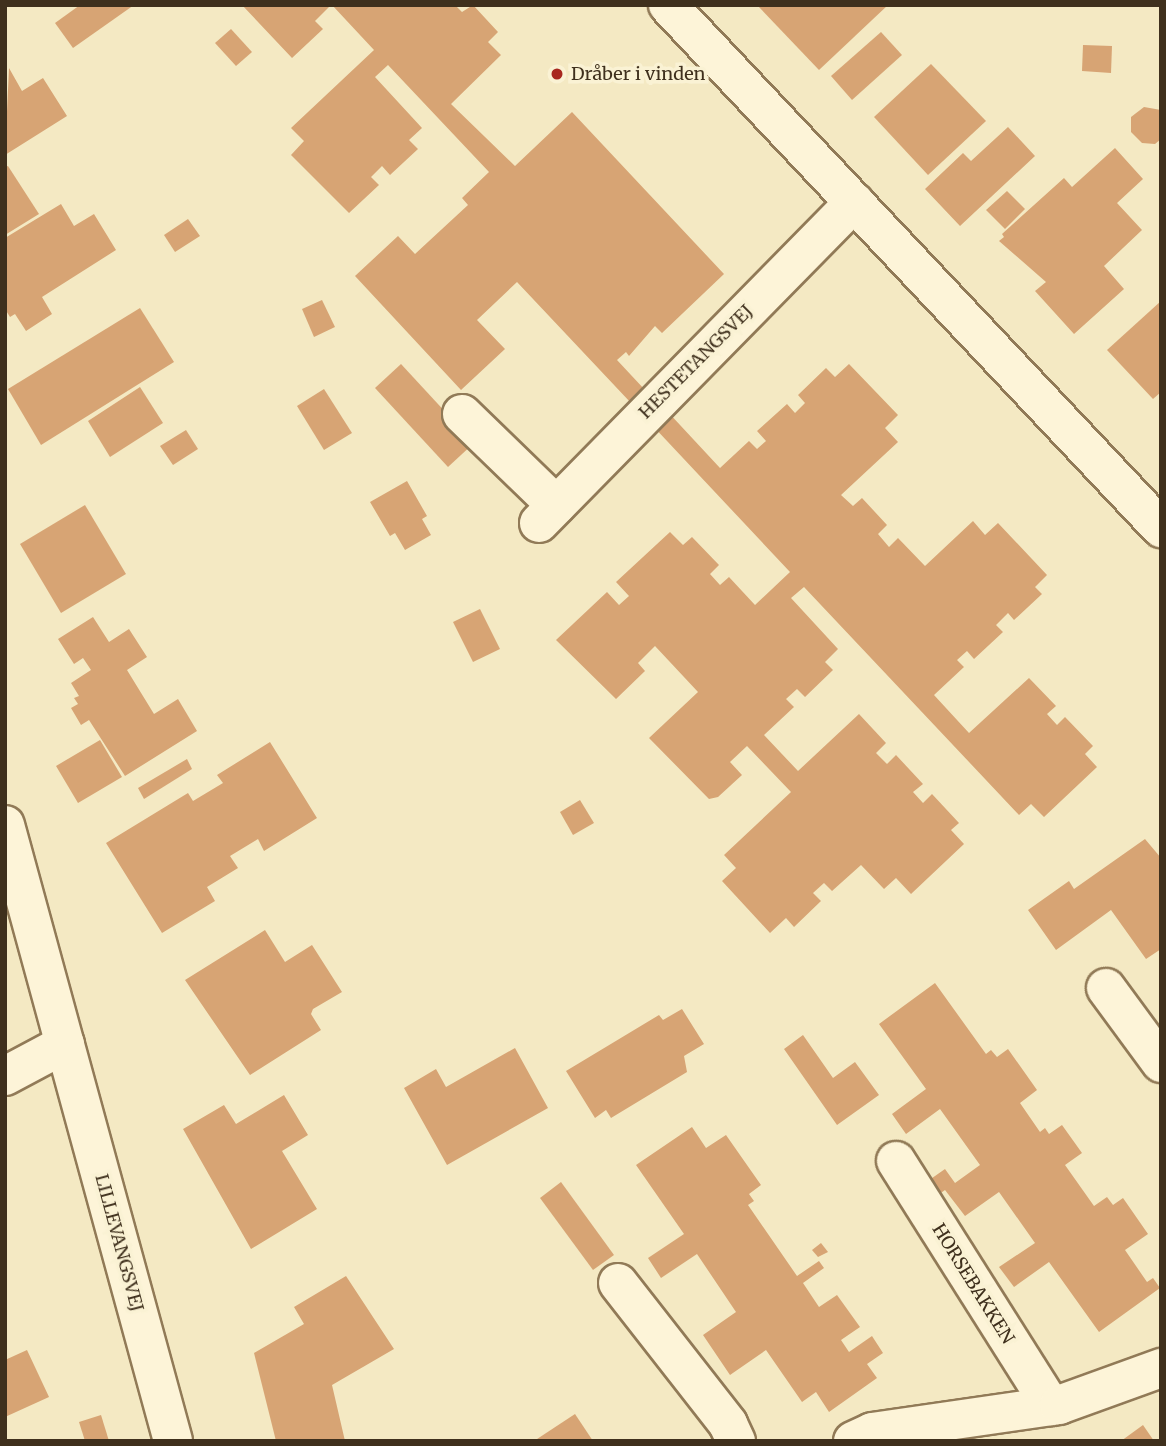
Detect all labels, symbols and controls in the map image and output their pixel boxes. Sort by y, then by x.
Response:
place label: Dråber i vinden [571,63,705,85]
marker: Dråber i vinden [549,66,565,82]
street label: HESTETANGSVEJ [635,301,757,423]
street label: LILLEVANGSVEJ [90,1172,148,1314]
street label: HORSEBAKKEN [927,1220,1019,1348]

